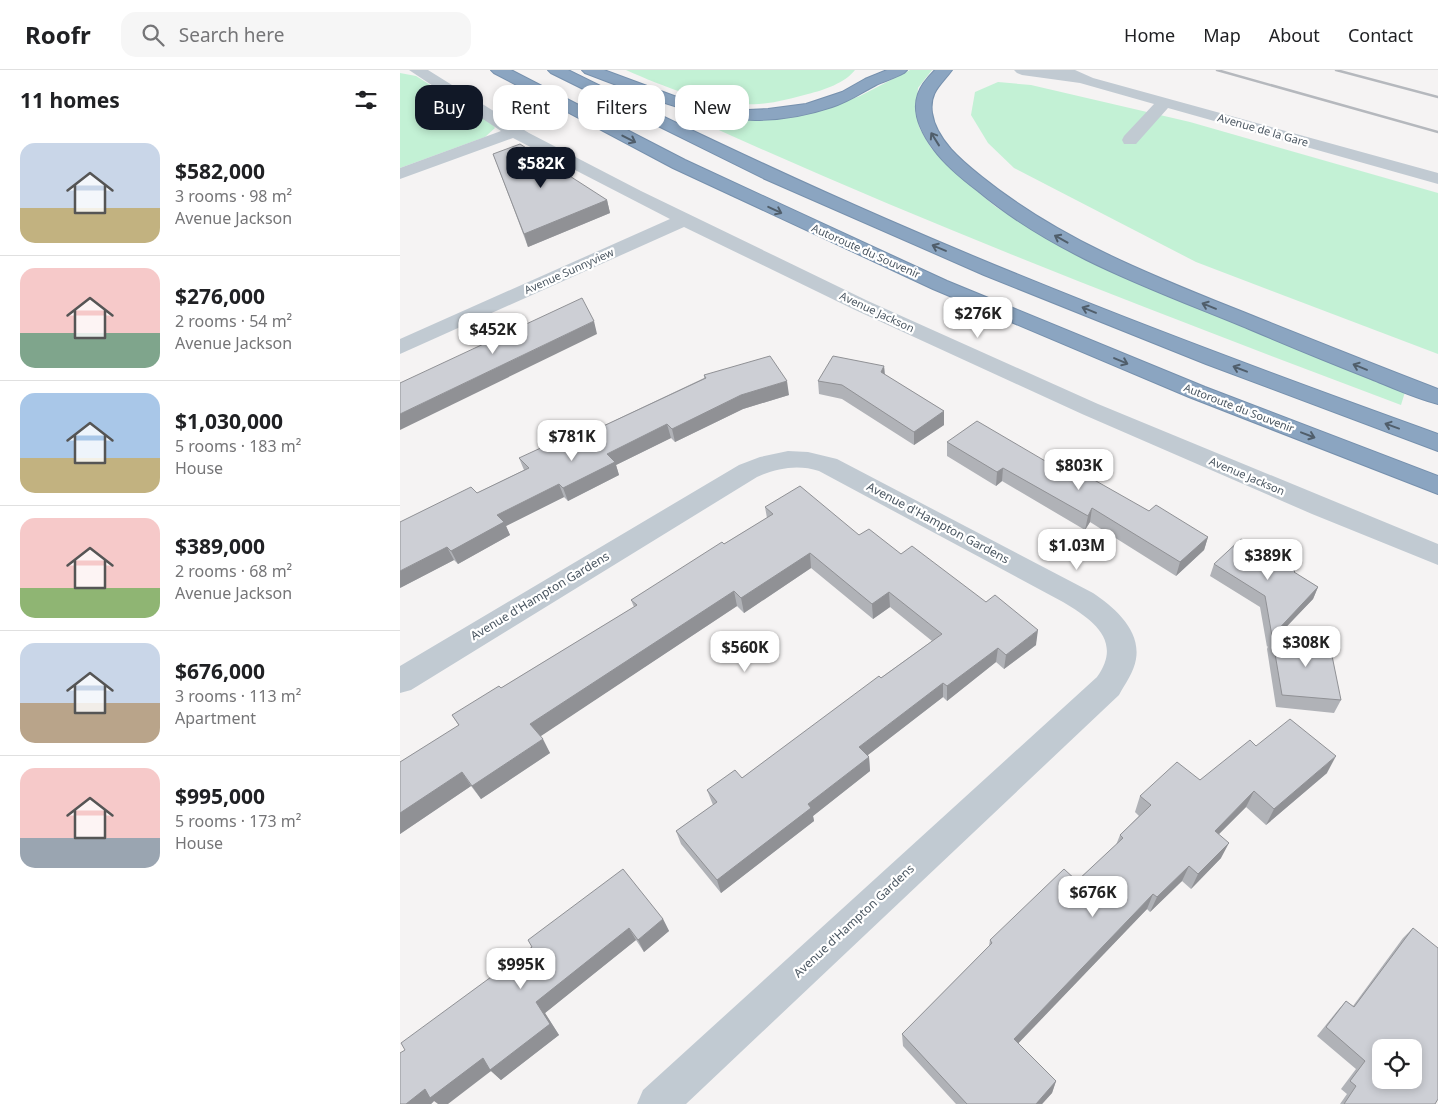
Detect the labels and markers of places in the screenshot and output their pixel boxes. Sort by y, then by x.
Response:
pin: $582K [506,146,576,189]
pin: $276K [943,296,1013,339]
pin: $452K [458,312,528,355]
pin: $781K [537,420,607,462]
pin: $803K [1044,448,1114,491]
pin: $1.03M [1036,528,1118,571]
pin: $389K [1233,538,1303,581]
pin: $308K [1271,626,1341,668]
pin: $560K [710,630,780,673]
pin: $676K [1058,876,1128,918]
pin: $995K [486,948,556,990]

